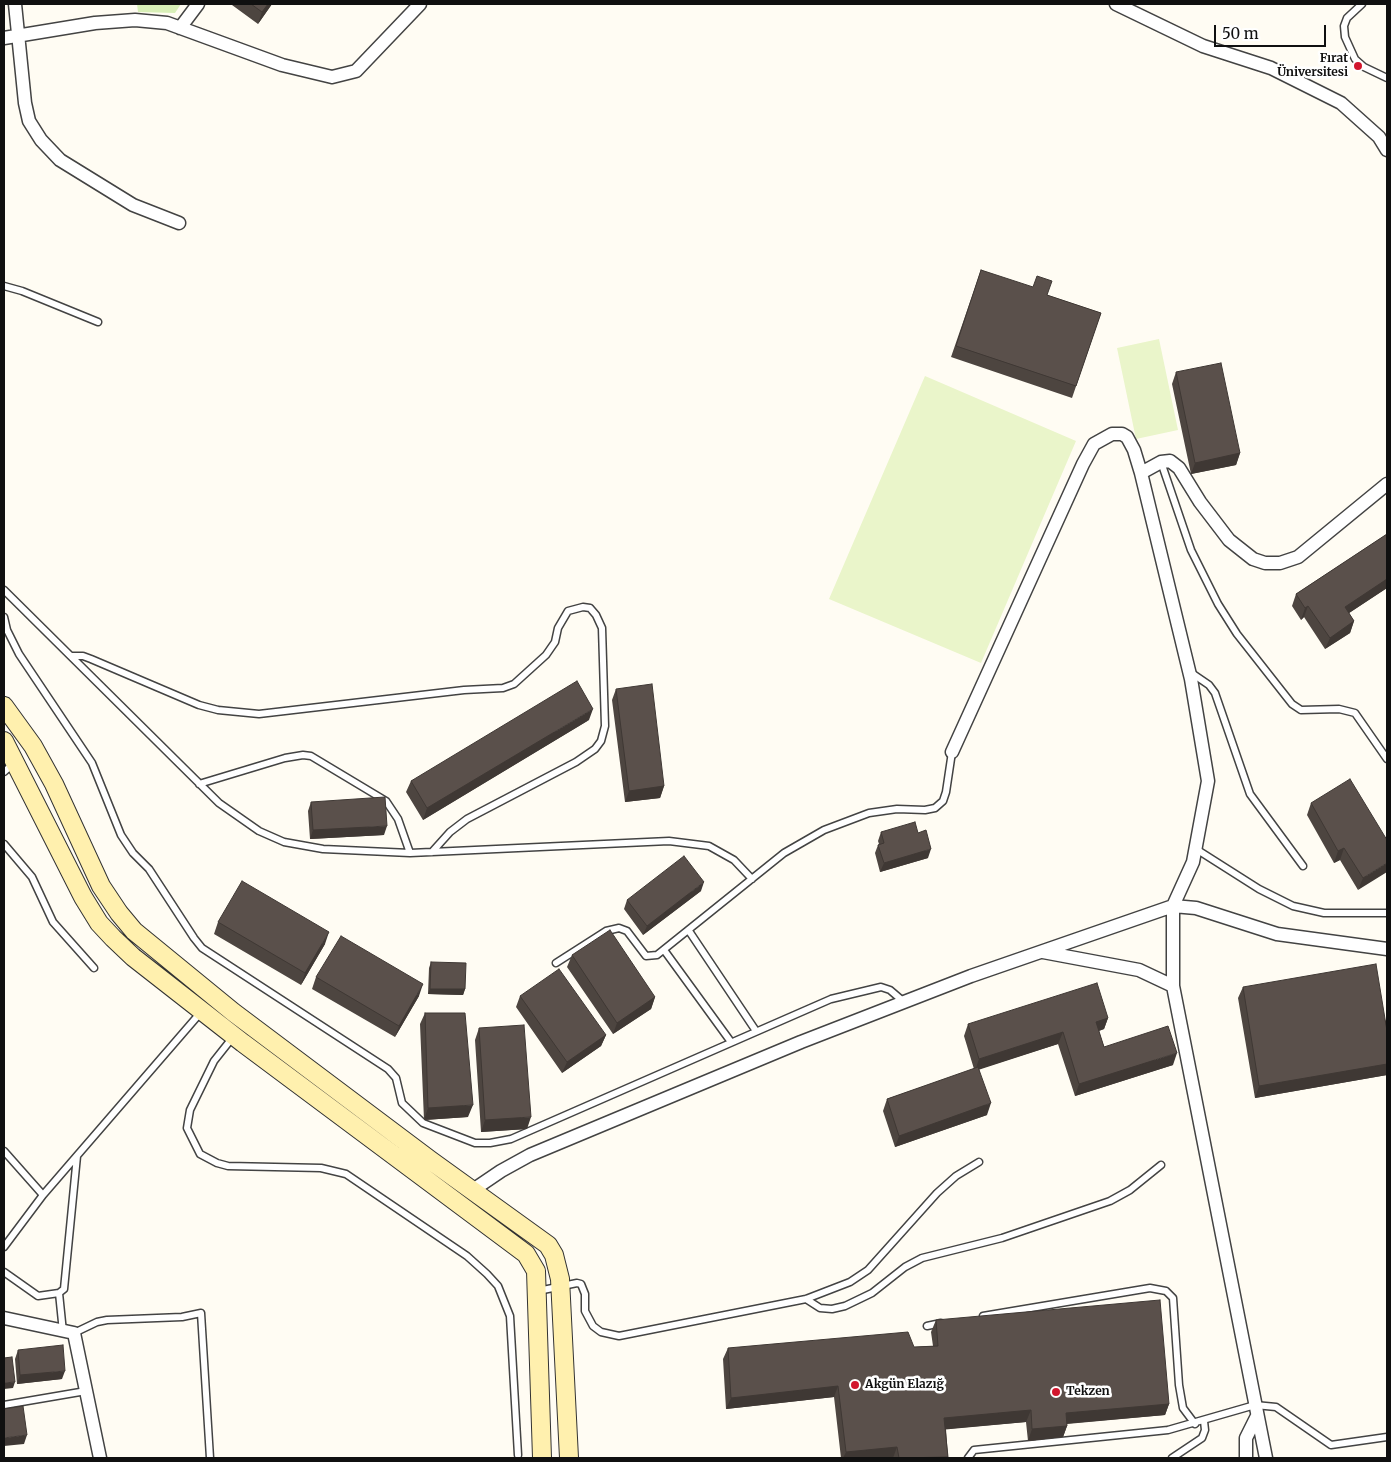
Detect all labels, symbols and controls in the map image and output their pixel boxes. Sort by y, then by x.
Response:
scale bar [1216,15,1328,47]
text: 50 m [1222,24,1259,43]
place label: Fırat Üniversitesi [1277,52,1348,80]
marker: Fırat Üniversitesi [1352,60,1364,72]
place label: Akgün Elazığ [865,1378,944,1392]
marker: Akgün Elazığ [849,1379,861,1391]
place label: Tekzen [1066,1385,1110,1399]
marker: Tekzen [1050,1386,1062,1398]

